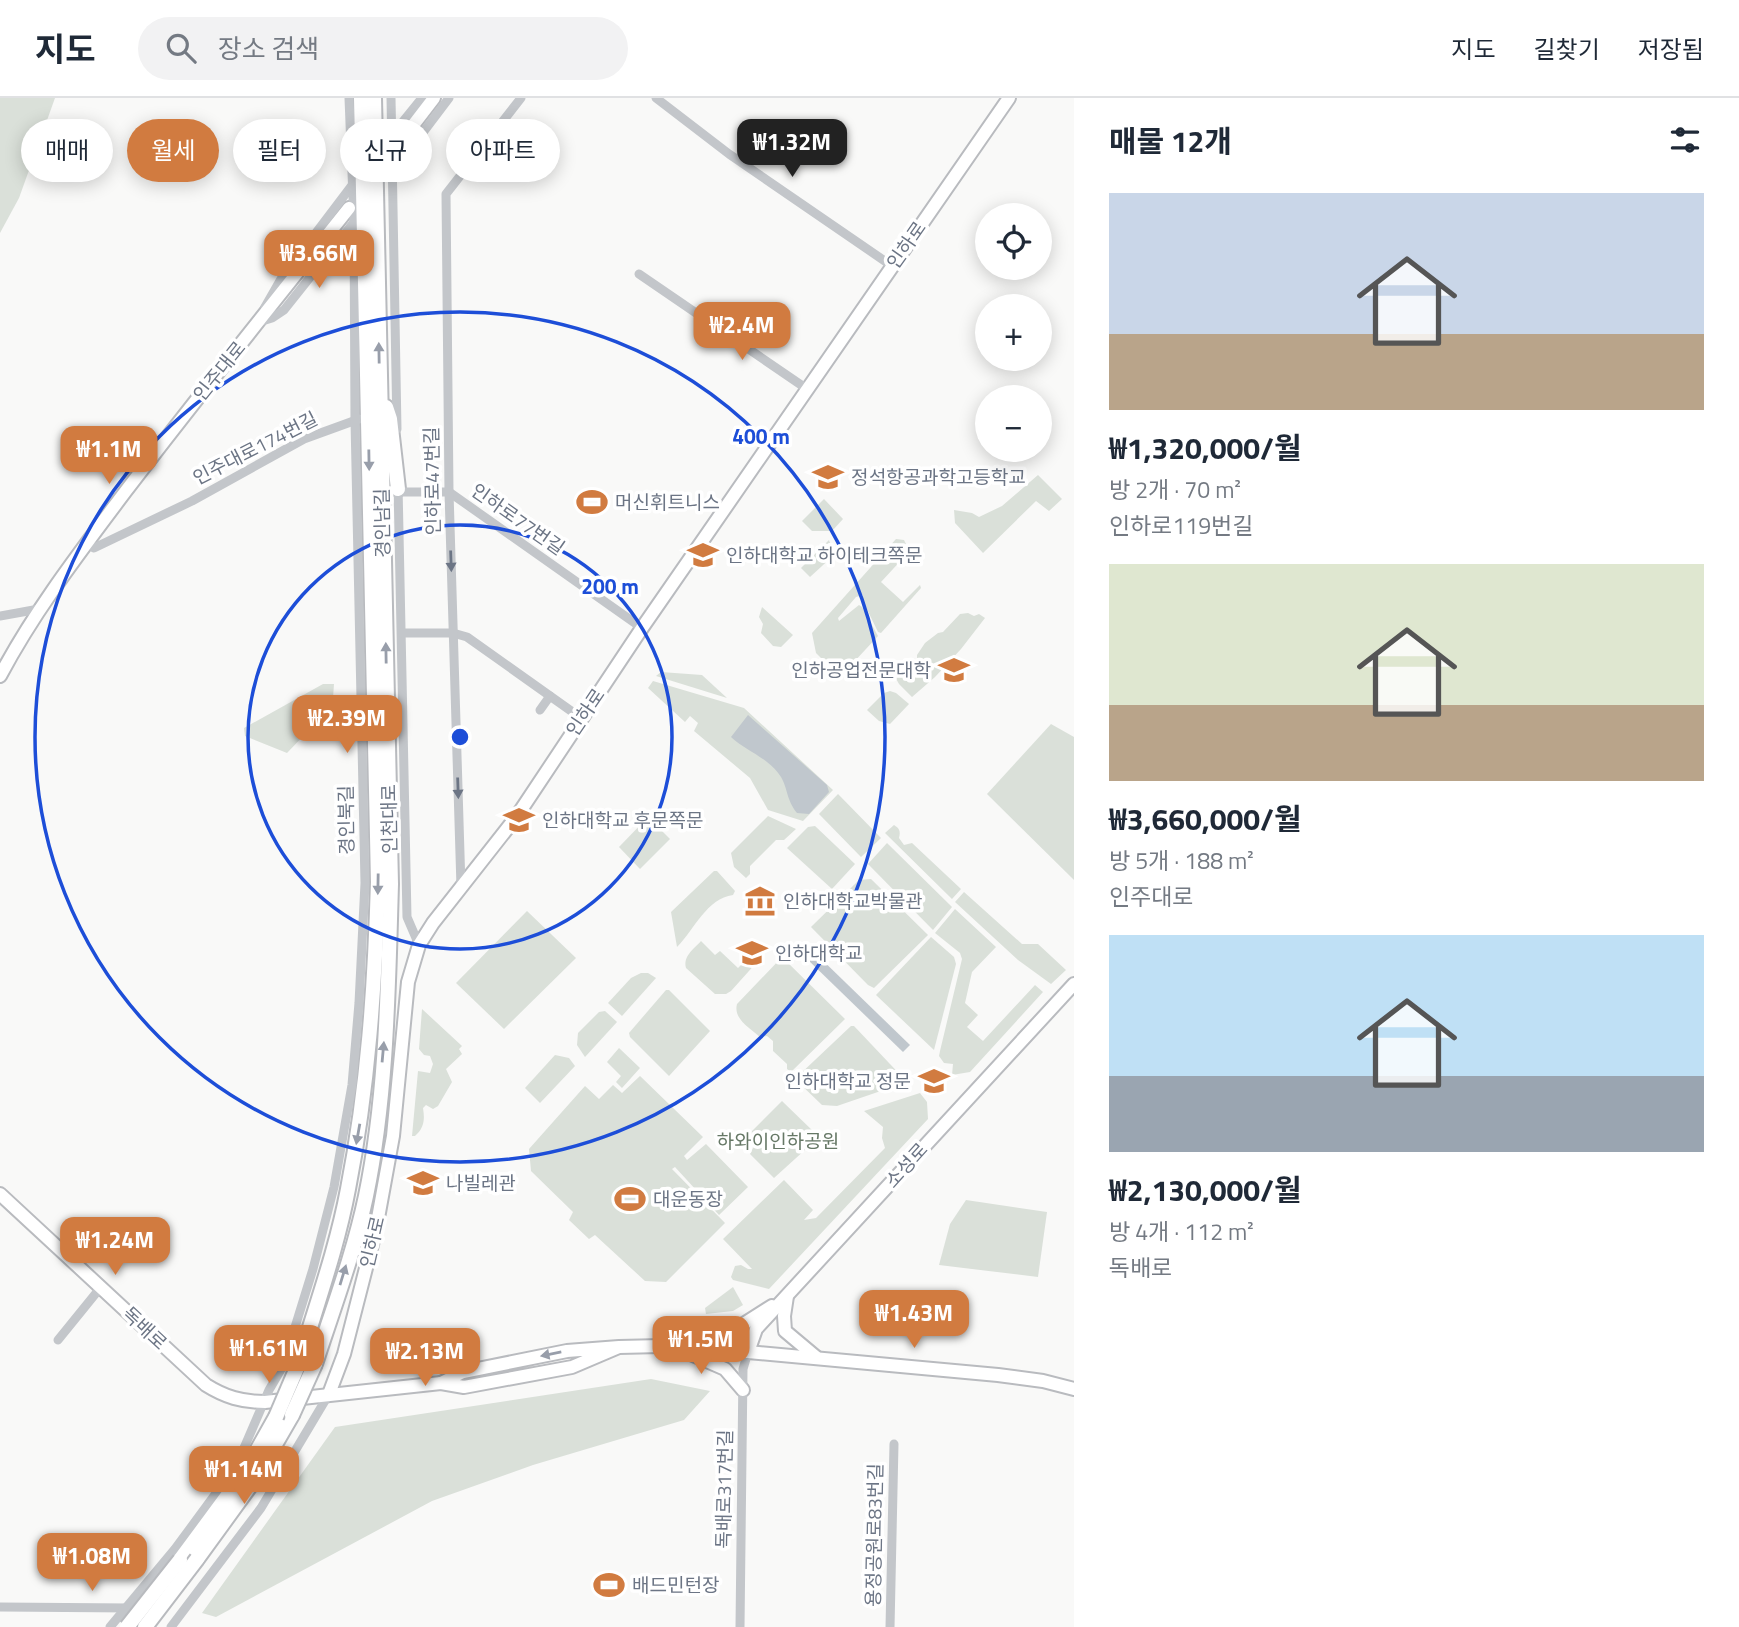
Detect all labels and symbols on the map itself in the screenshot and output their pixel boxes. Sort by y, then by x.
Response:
pin: ₩1.32M [735,120,849,179]
street label: 인하로 [879,215,933,275]
pin: ₩3.66M [262,230,376,290]
pin: ₩2.4M [693,302,791,362]
street label: 인주대로 [185,334,252,407]
one-way arrow [373,341,385,363]
street label: 인주대로174번길 [187,404,322,492]
text: 400 m [732,420,790,452]
pin: ₩1.1M [60,426,158,486]
street label: 인하로47번길 [416,426,447,536]
one-way arrow [363,449,375,471]
school or university icon: 정석항공과학고등학교 [811,460,845,494]
place label: 정석항공과학고등학교 [851,462,1026,491]
street label: 인하로77번길 [465,476,571,562]
sports icon: 머신휘트니스 [575,485,609,519]
place label: 머신휘트니스 [615,487,720,516]
street label: 경인남길 [366,488,397,558]
school or university icon: 인하대학교 하이테크쪽문 [686,538,720,572]
place label: 인하대학교 하이테크쪽문 [726,540,922,569]
one-way arrow [445,550,456,572]
text: 200 m [581,570,639,602]
one-way arrow [380,642,392,664]
school or university icon: 인하공업전문대학 [937,653,971,687]
place label: 인하공업전문대학 [791,655,932,684]
street label: 인하로 [558,682,611,742]
pin: ₩2.39M [290,696,404,755]
centre of rings [448,725,472,749]
one-way arrow [452,777,464,799]
street label: 인천대로 [373,784,404,854]
street label: 경인북길 [330,785,361,855]
school or university icon: 인하대학교 후문쪽문 [502,803,536,837]
place label: 인하대학교 후문쪽문 [542,805,704,834]
one-way arrow [372,873,384,895]
museum icon: 인하대학교박물관 [743,884,777,918]
place label: 인하대학교박물관 [783,886,923,915]
school or university icon: 인하대학교 [735,936,769,970]
place label: 인하대학교 [775,938,862,967]
one-way arrow [378,1041,389,1063]
school or university icon: 인하대학교 정문 [917,1064,951,1098]
place label: 인하대학교 정문 [784,1066,911,1095]
one-way arrow [352,1124,363,1146]
park label: 하와이인하공원 [717,1126,839,1155]
street label: 소성로 [877,1135,934,1194]
school or university icon: 나빌레관 [406,1166,440,1200]
place label: 나빌레관 [446,1168,516,1197]
sports icon: 대운동장 [613,1182,647,1216]
place label: 대운동장 [653,1184,723,1213]
street label: 인하로 [351,1213,392,1271]
pin: ₩1.24M [58,1218,172,1277]
one-way arrow [339,1265,349,1286]
pin: ₩1.43M [857,1290,971,1350]
street label: 독배로 [116,1299,174,1356]
pin: ₩1.5M [652,1316,750,1376]
pin: ₩1.61M [212,1326,326,1385]
pin: ₩2.13M [368,1328,482,1388]
one-way arrow [540,1349,562,1360]
street label: 독배로317번길 [708,1429,739,1549]
pin: ₩1.14M [187,1446,301,1506]
street label: 용정공원로83번길 [858,1463,889,1607]
pin: ₩1.08M [35,1534,149,1593]
sports icon: 배드민턴장 [592,1568,626,1602]
place label: 배드민턴장 [632,1570,719,1599]

